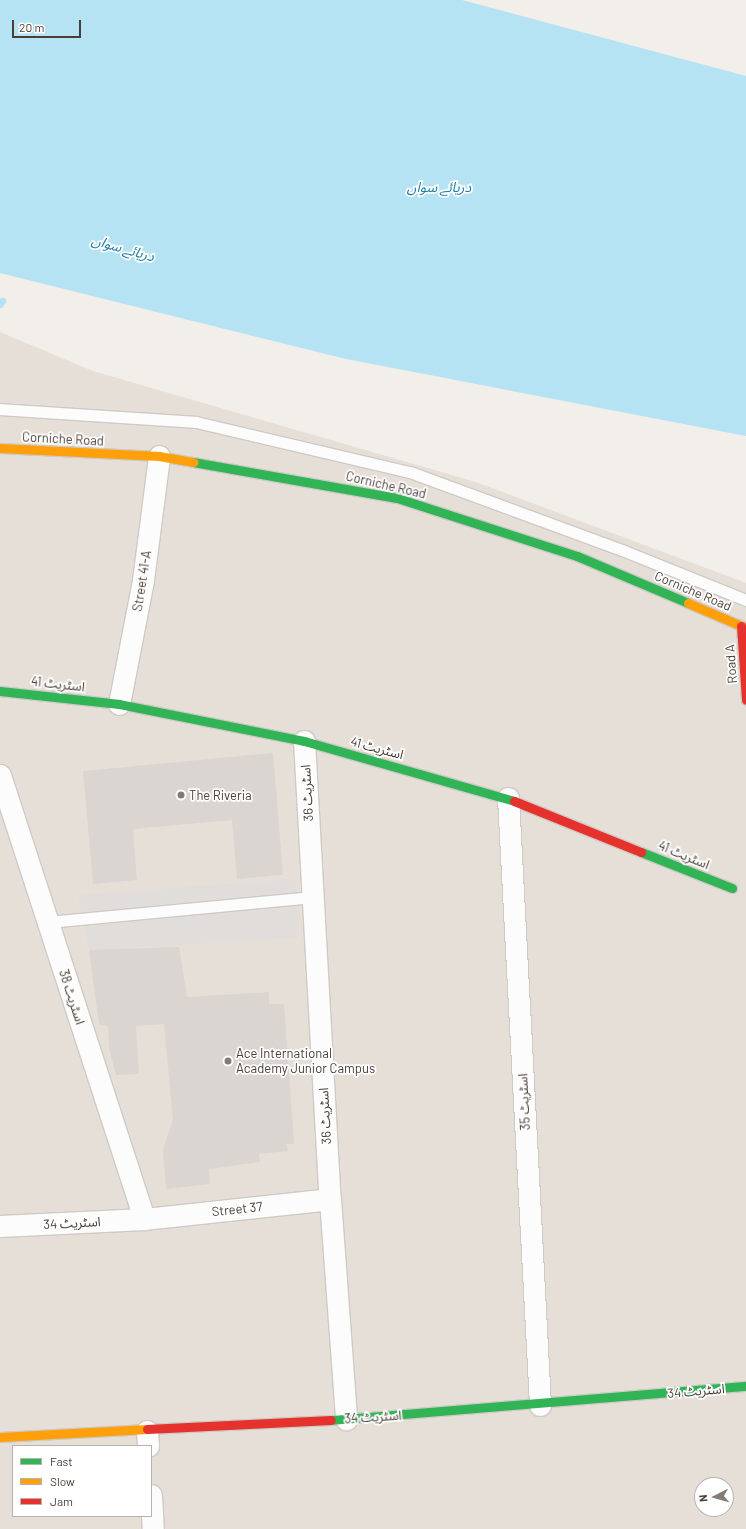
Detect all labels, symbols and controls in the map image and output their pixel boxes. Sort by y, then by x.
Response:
scale bar [14,12,83,38]
text: 20 m [19,20,45,34]
water label: دریائے سواں [407,179,471,195]
water label: دریائے سواں [90,231,156,265]
street label: Corniche Road [22,429,104,449]
street label: Corniche Road [344,468,428,502]
street label: Street 41-A [129,549,155,613]
street label: Corniche Road [652,568,734,614]
street label: Road A [722,644,740,684]
street label: اسٹریٹ 41 [30,673,86,695]
street label: اسٹریٹ 41 [349,733,405,763]
street label: اسٹریٹ 36 [298,764,316,822]
place label: The Riveria [189,787,252,803]
marker: The Riveria [176,790,186,800]
street label: اسٹریٹ 41 [656,838,712,872]
street label: اسٹریٹ 38 [56,967,88,1027]
place label: Ace International Academy Junior Campus [236,1046,375,1077]
marker: Ace International Academy Junior Campus [223,1056,233,1066]
street label: اسٹریٹ 35 [515,1073,533,1131]
street label: اسٹریٹ 36 [316,1087,334,1145]
street label: Street 37 [211,1199,263,1219]
street label: اسٹریٹ 34 [43,1214,101,1232]
street label: اسٹریٹ 34 [667,1381,725,1401]
street label: اسٹریٹ 34 [344,1407,402,1427]
legend [12,1445,152,1517]
text: Fast [50,1454,73,1468]
text: Slow [50,1474,75,1488]
north arrow [694,1477,734,1517]
text: Jam [50,1494,73,1508]
text: N [696,1494,709,1503]

